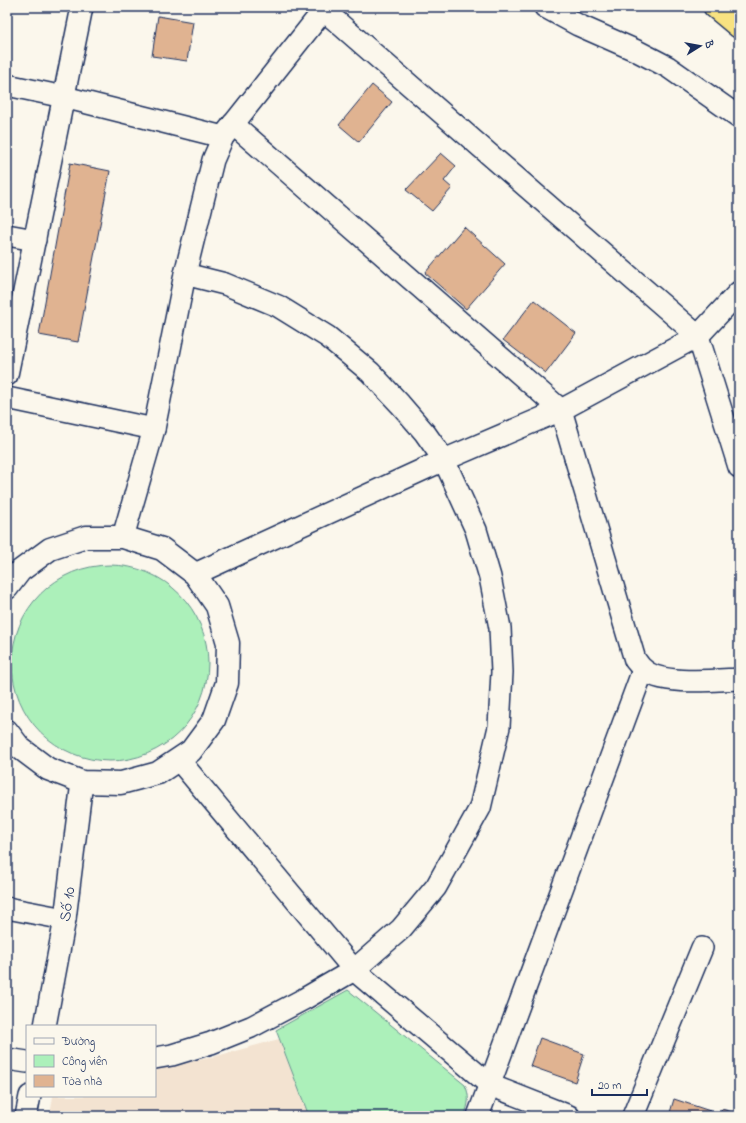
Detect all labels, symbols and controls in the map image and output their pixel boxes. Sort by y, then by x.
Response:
north arrow [680,26,720,66]
text: B [700,38,718,50]
street label: Số 10 [54,885,82,923]
legend [26,1025,156,1097]
text: Đường [61,1033,95,1052]
text: Công viên [62,1053,107,1072]
scale bar [592,1071,647,1097]
text: Tòa nhà [62,1073,102,1091]
text: 20 m [598,1077,621,1095]

